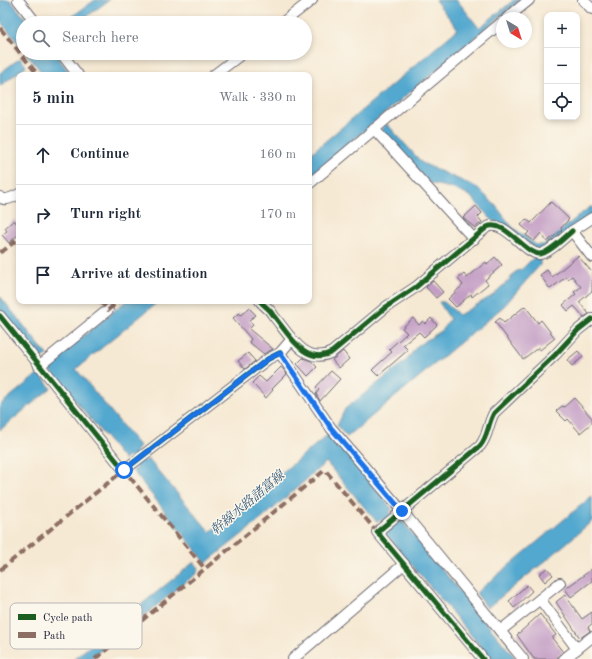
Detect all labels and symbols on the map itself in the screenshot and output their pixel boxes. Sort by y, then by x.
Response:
north arrow [496,12,532,48]
route start [115,461,133,479]
water label: 幹線水路諸富線 [208,467,289,537]
route end [393,502,411,520]
legend [10,603,142,649]
text: Cycle path [43,613,93,624]
text: Path [43,631,65,642]

